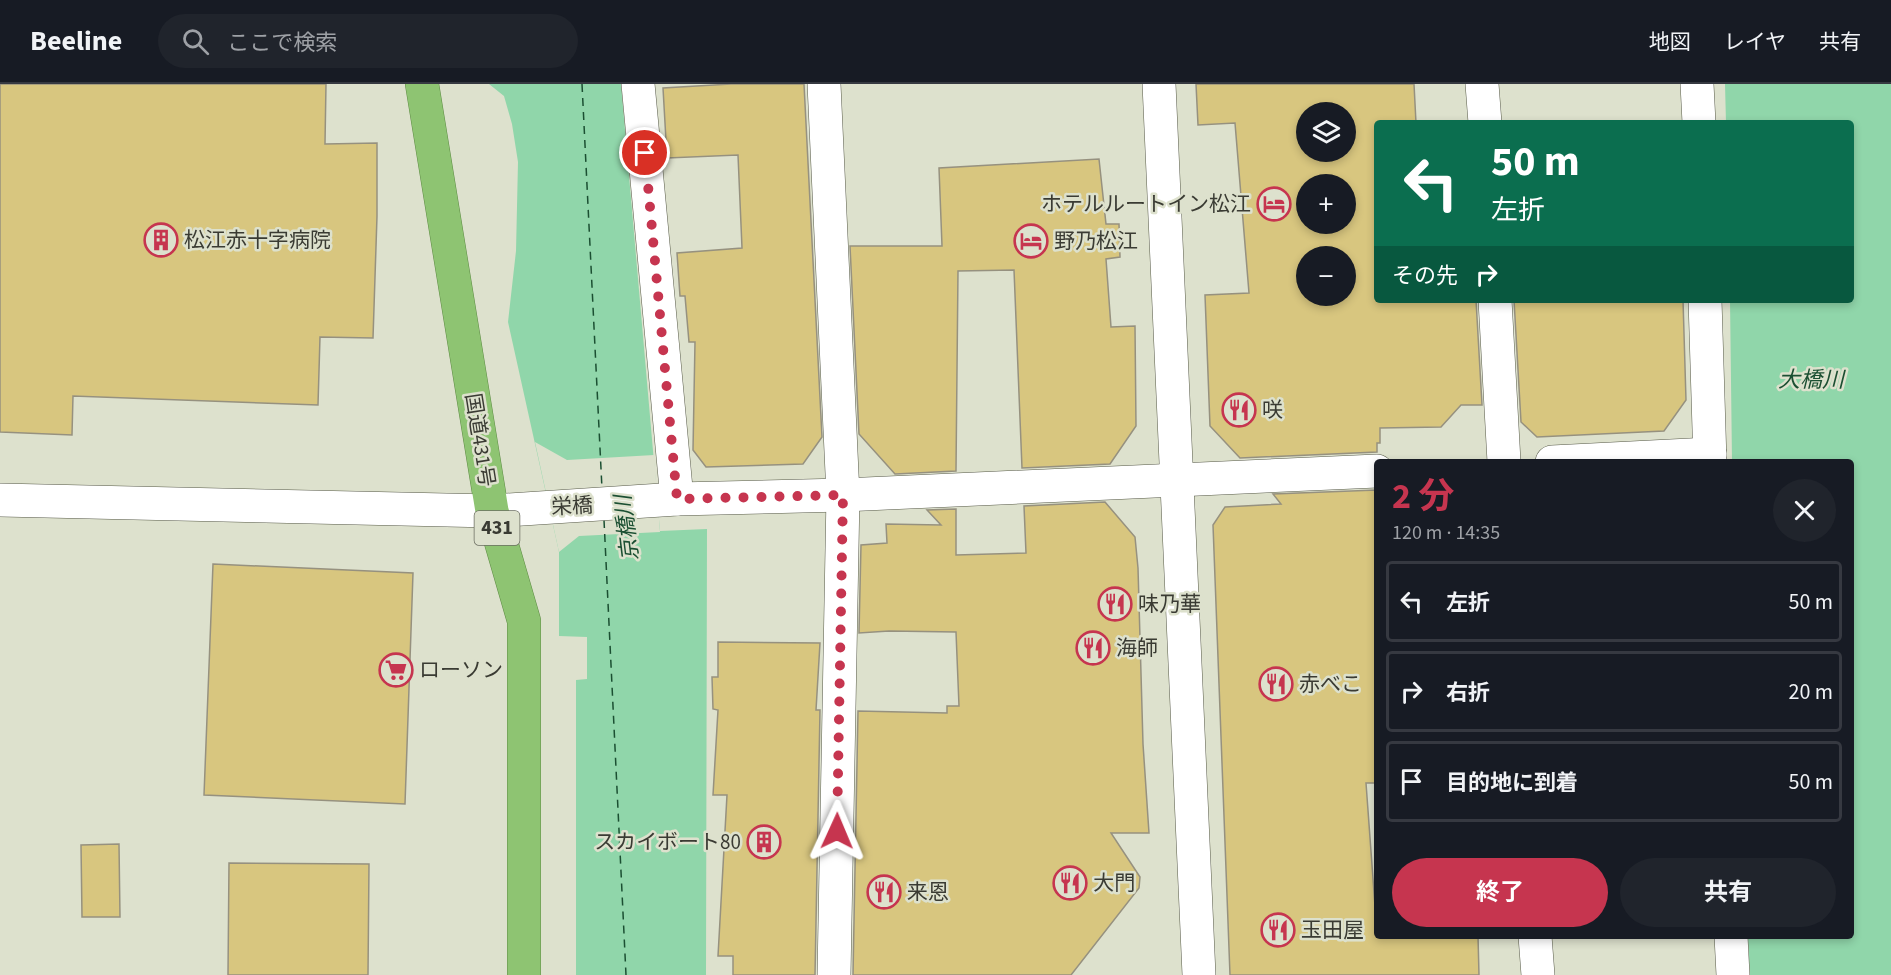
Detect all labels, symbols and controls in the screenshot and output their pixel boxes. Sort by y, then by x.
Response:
search box [158,14,578,68]
text: Beeline [30,21,122,61]
icon: search [179,25,212,58]
text: ここで検索 [227,27,337,59]
text: 地図 [1649,27,1691,57]
text: レイヤ [1724,27,1786,57]
text: 共有 [1819,27,1861,57]
map controls [1296,102,1356,306]
button: layers [1296,102,1356,162]
pin [619,127,670,178]
text: 50 m [1491,132,1580,192]
icon: arrive [628,136,661,169]
icon: left [1392,144,1470,222]
button: + [1296,174,1356,234]
hotel icon: ホテルルートイン松江 [1256,186,1292,222]
place label: ホテルルートイン松江 [1041,189,1251,219]
text: 左折 [1491,191,1545,230]
building icon: 松江赤十字病院 [143,222,179,258]
hotel icon: 野乃松江 [1013,223,1049,259]
place label: 松江赤十字病院 [184,225,331,255]
place label: 野乃松江 [1054,226,1138,256]
button: − [1296,246,1356,306]
icon: right [1470,258,1503,291]
text: その先 [1392,260,1458,292]
water label: 大橋川 [1778,364,1846,396]
street label: 国道431号 [458,391,502,489]
restaurant icon: 咲 [1221,392,1257,428]
place label: 咲 [1262,395,1283,425]
text: 2 分 [1392,471,1454,522]
button: close [1773,479,1836,542]
street label: 栄橋 [550,490,594,522]
water label: 京橋川 [607,491,647,563]
road number: 431 [474,511,520,545]
text: 120 m · 14:35 [1392,519,1500,547]
icon: left [1395,585,1428,618]
restaurant icon: 味乃華 [1097,586,1133,622]
text: 50 m [1788,586,1833,618]
text: 左折 [1446,587,1490,619]
place label: 味乃華 [1138,589,1201,619]
restaurant icon: 海師 [1075,630,1111,666]
place label: 海師 [1116,633,1158,663]
supermarket icon: ローソン [378,652,414,688]
place label: ローソン [419,655,503,685]
restaurant icon: 赤べこ [1258,666,1294,702]
place label: 赤べこ [1299,669,1362,699]
icon: right [1395,675,1428,708]
text: 20 m [1788,676,1833,708]
text: 右折 [1446,677,1490,709]
icon: arrive [1395,765,1428,798]
text: 50 m [1788,766,1833,798]
text: 目的地に到着 [1446,767,1578,799]
position arrow [805,799,869,863]
building icon: スカイボート80 [746,824,782,860]
place label: スカイボート80 [594,827,741,857]
button: 終了 [1392,858,1608,927]
button: 共有 [1620,858,1836,927]
restaurant icon: 大門 [1052,865,1088,901]
place label: 大門 [1093,868,1135,898]
restaurant icon: 来恩 [866,874,902,910]
place label: 来恩 [907,877,949,907]
restaurant icon: 玉田屋 [1260,912,1296,948]
place label: 玉田屋 [1301,915,1364,945]

